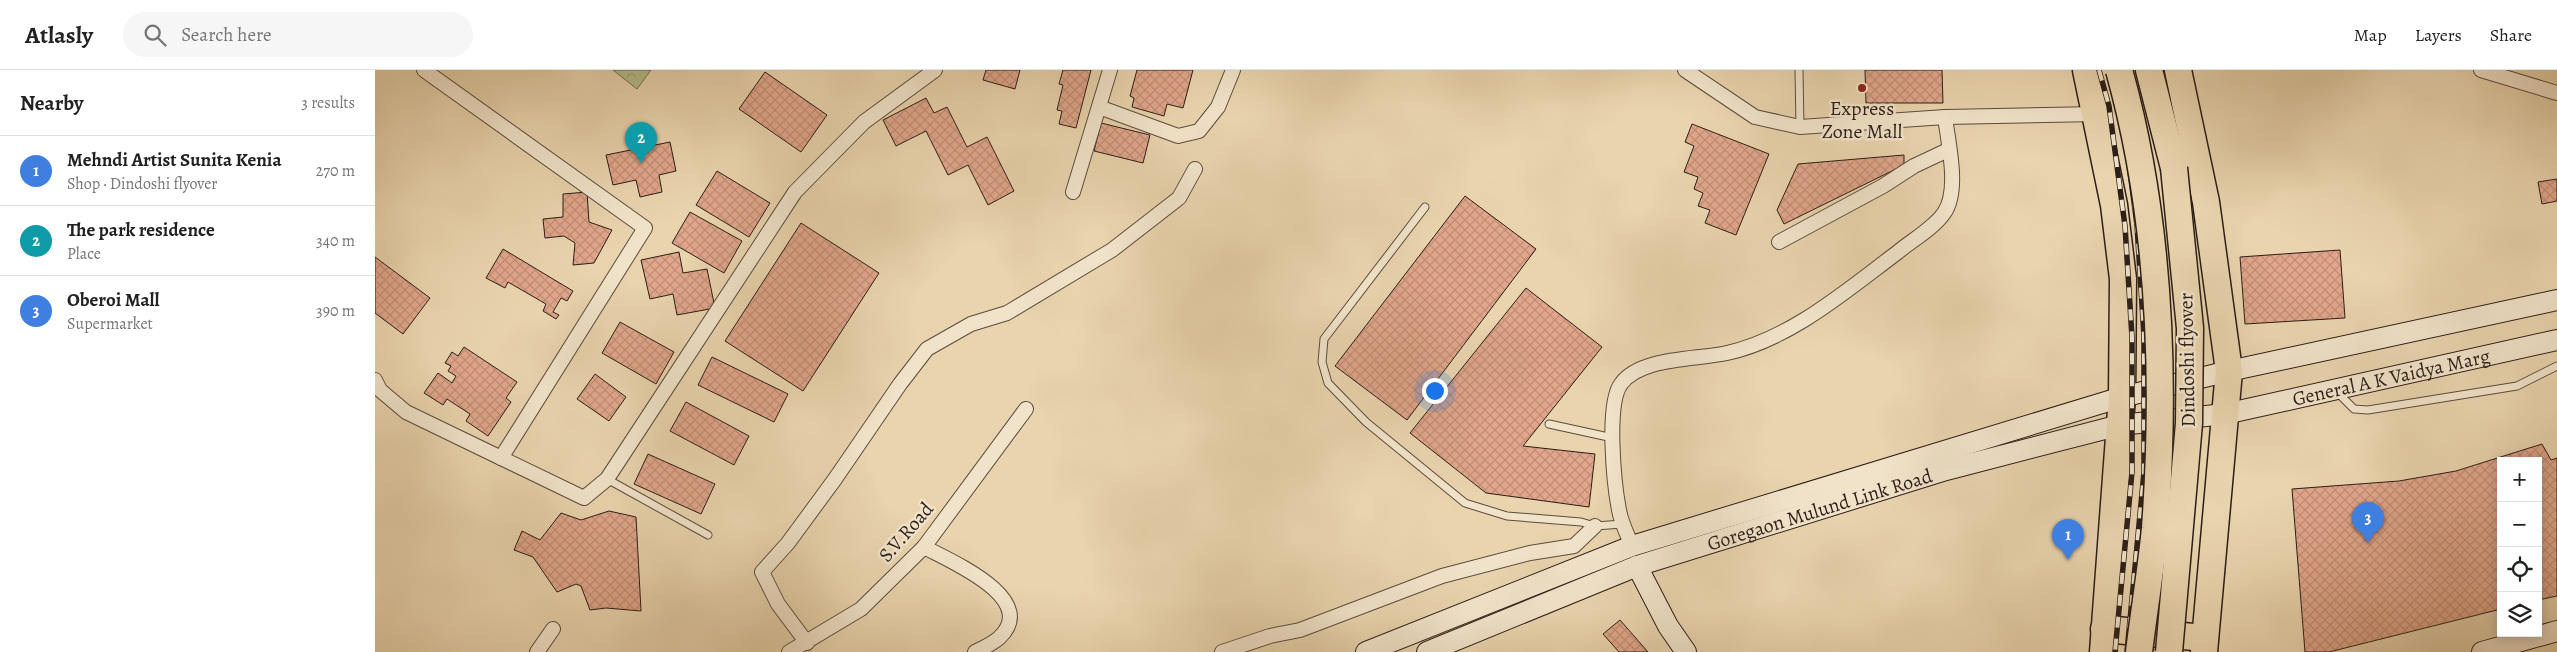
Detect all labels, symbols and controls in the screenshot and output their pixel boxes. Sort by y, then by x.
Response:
search box [123,12,473,57]
text: Atlasly [25,19,93,51]
icon: search [141,21,169,49]
text: Search here [181,22,272,48]
text: Map [2354,23,2387,47]
text: Layers [2415,23,2462,47]
text: Share [2490,23,2532,47]
marker: Express Zone Mall [1856,82,1868,94]
text: Nearby [20,89,83,117]
text: 3 results [301,92,355,114]
place label: Express Zone Mall [1822,95,1902,145]
pin: 2 [625,122,657,163]
text: Mehndi Artist Sunita Kenia [67,147,282,173]
text: 1 [33,160,39,182]
text: 270 m [316,160,355,182]
text: Shop · Dindoshi flyover [67,173,217,195]
text: The park residence [67,217,215,243]
text: 2 [32,230,40,252]
text: 340 m [316,230,355,252]
text: Place [67,243,101,265]
text: Oberoi Mall [67,287,160,313]
street label: Dindoshi flyover [2172,292,2202,428]
text: 3 [33,300,39,322]
text: 390 m [316,300,355,322]
text: Supermarket [67,313,153,335]
street label: General A K Vaidya Marg [2290,342,2493,412]
your location [1422,378,1448,404]
map controls [2497,457,2542,637]
button: + [2497,457,2542,502]
street label: Goregaon Mulund Link Road [1704,462,1936,557]
street label: S.V.Road [872,496,940,568]
pin: 3 [2352,502,2384,543]
button: − [2497,502,2542,547]
pin: 1 [2052,519,2084,560]
button: locate [2497,547,2542,592]
button: layers [2497,592,2542,637]

